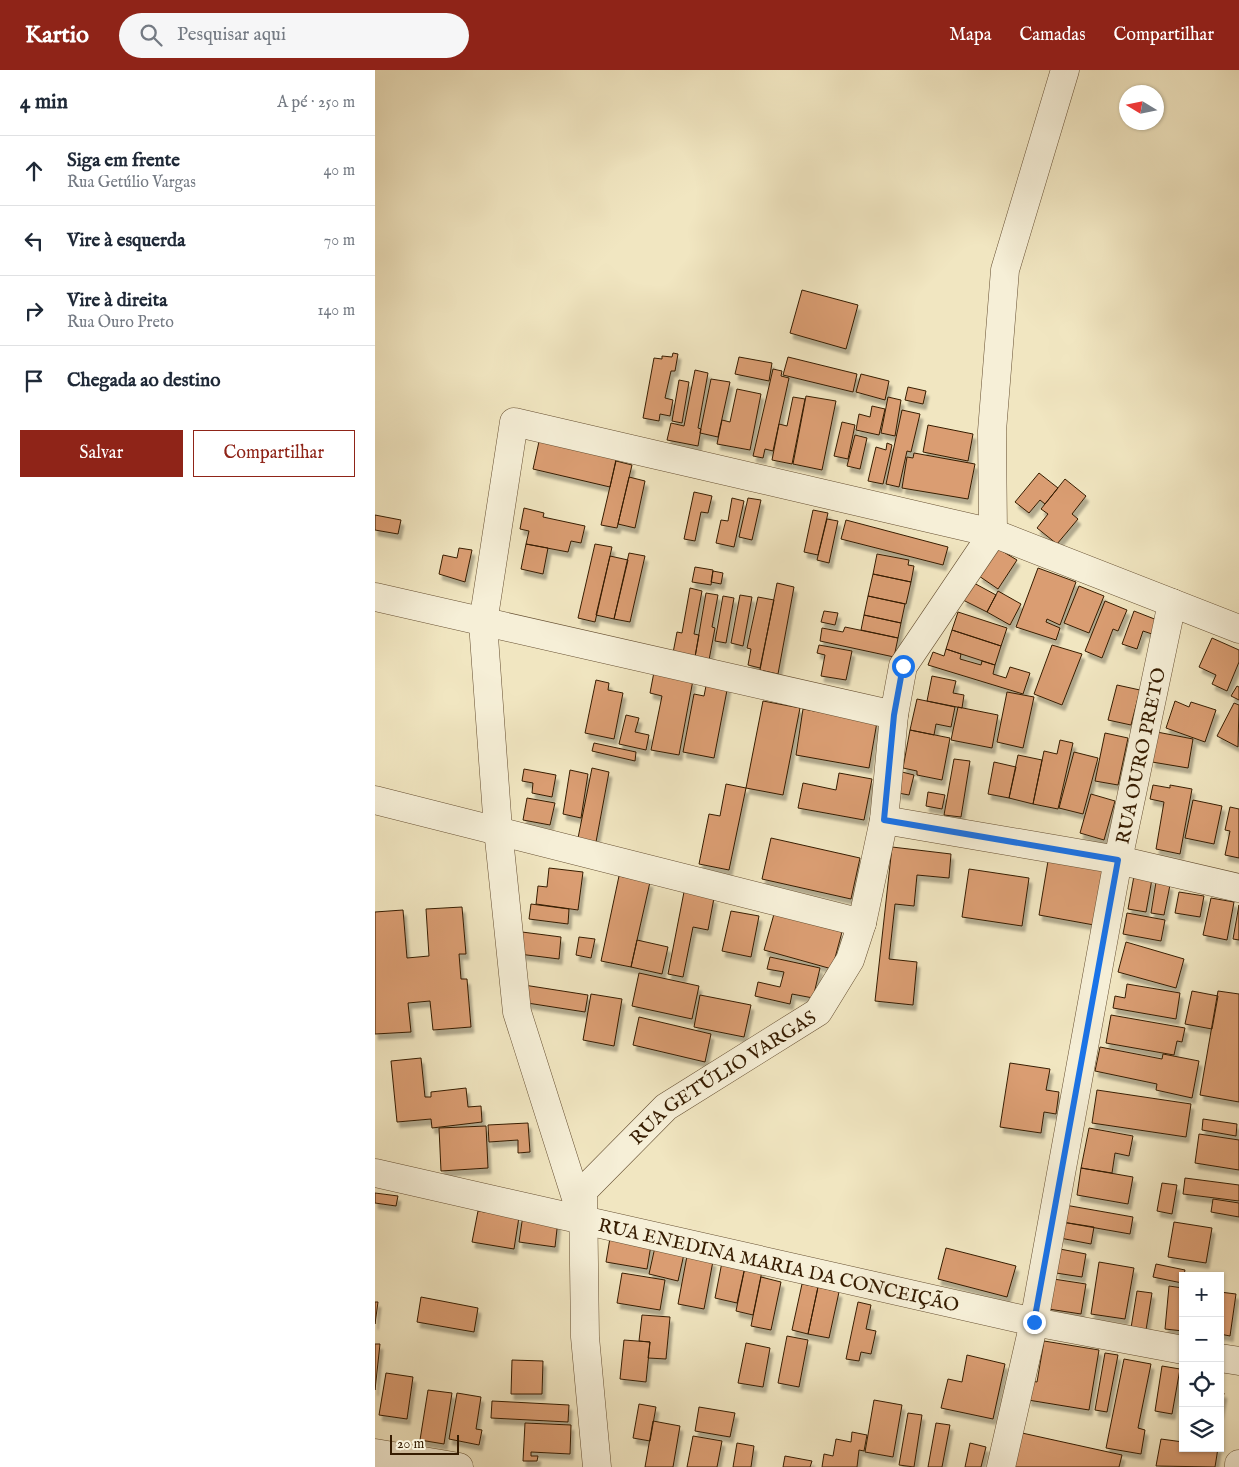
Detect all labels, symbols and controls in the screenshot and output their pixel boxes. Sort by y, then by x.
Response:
search box [119,13,469,58]
text: Kartio [25,20,89,51]
icon: search [137,21,165,49]
text: Pesquisar aqui [177,23,286,47]
text: Mapa [949,24,991,47]
text: Camadas [1019,24,1085,47]
text: Compartilhar [1113,24,1214,47]
north arrow [1119,85,1164,130]
text: 4 min [20,89,68,116]
text: A pé · 250 m [277,93,355,113]
text: Siga em frente [67,149,180,173]
icon: ahead [20,157,48,185]
text: 40 m [323,161,355,181]
text: Rua Getúlio Vargas [67,173,196,193]
icon: left [20,227,48,255]
text: Vire à esquerda [67,229,185,253]
text: 70 m [324,231,355,251]
text: Vire à direita [67,289,167,313]
icon: right [20,297,48,325]
text: 140 m [317,301,355,321]
text: Rua Ouro Preto [67,313,174,333]
icon: arrive [20,367,48,395]
text: Chegada ao destino [67,369,220,393]
button: Salvar [20,430,183,477]
button: Compartilhar [193,430,355,477]
route start [892,655,915,678]
street label: RUA OURO PRETO [1112,665,1172,846]
street label: RUA GETÚLIO VARGAS [626,1006,821,1151]
street label: RUA ENEDINA MARIA DA CONCEIÇÃO [596,1214,961,1319]
map controls [1179,1272,1224,1452]
button: + [1179,1272,1224,1317]
route end [1023,1311,1046,1334]
button: − [1179,1317,1224,1362]
button: locate [1179,1362,1224,1407]
button: layers [1179,1407,1224,1452]
scale bar [390,1432,459,1455]
text: 20 m [397,1435,424,1453]

